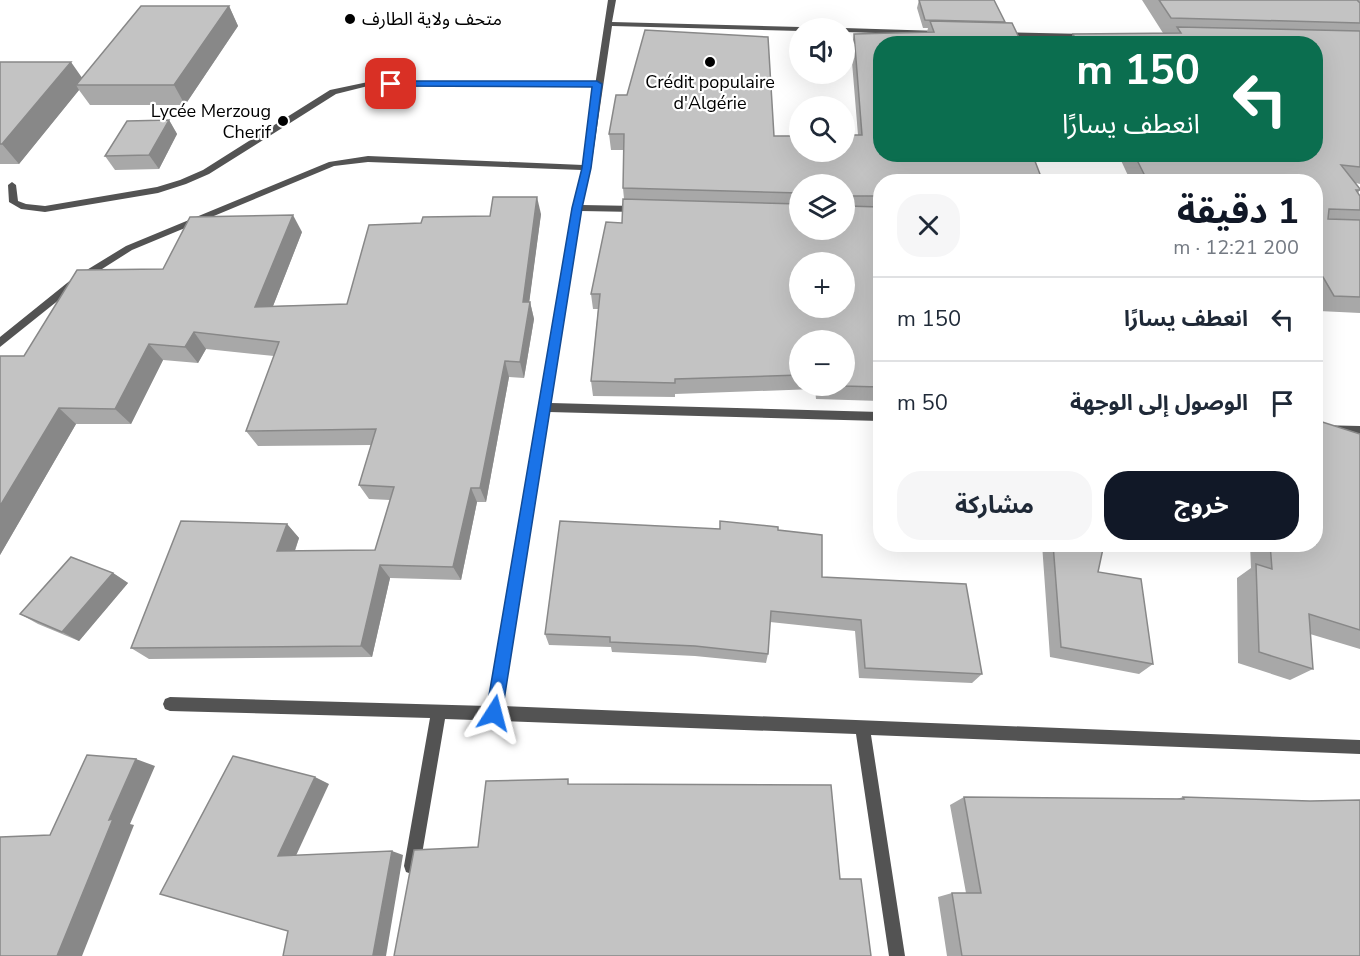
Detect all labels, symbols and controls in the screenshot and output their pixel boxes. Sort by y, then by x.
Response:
place label: متحف ولاية الطارف [362,7,502,31]
marker: متحف ولاية الطارف [343,12,357,26]
map controls [789,18,855,396]
button: sound [789,18,855,84]
text: 150 m [1076,42,1200,99]
marker: Crédit populaire d'Algérie [703,55,717,69]
pin [365,58,416,109]
icon: left [1221,60,1299,138]
icon: arrive [374,67,407,100]
place label: Crédit populaire d'Algérie [645,70,775,115]
button: search [789,96,855,162]
place label: Lycée Merzoug Cherif [151,99,272,144]
text: انعطف يسارًا [1062,106,1200,143]
marker: Lycée Merzoug Cherif [276,114,290,128]
button: layers [789,174,855,240]
text: 1 دقيقة [1177,187,1299,236]
button: close [897,194,960,257]
text: 200 m · 12:21 [1173,234,1299,261]
button: + [789,252,855,318]
icon: left [1266,303,1299,336]
text: 150 m [897,304,961,334]
text: انعطف يسارًا [1124,304,1248,334]
button: − [789,330,855,396]
icon: arrive [1266,387,1299,420]
text: 50 m [897,388,948,418]
text: الوصول إلى الوجهة [1070,388,1248,418]
button: مشاركة [897,471,1092,540]
button: خروج [1104,471,1299,540]
position arrow [462,681,526,745]

